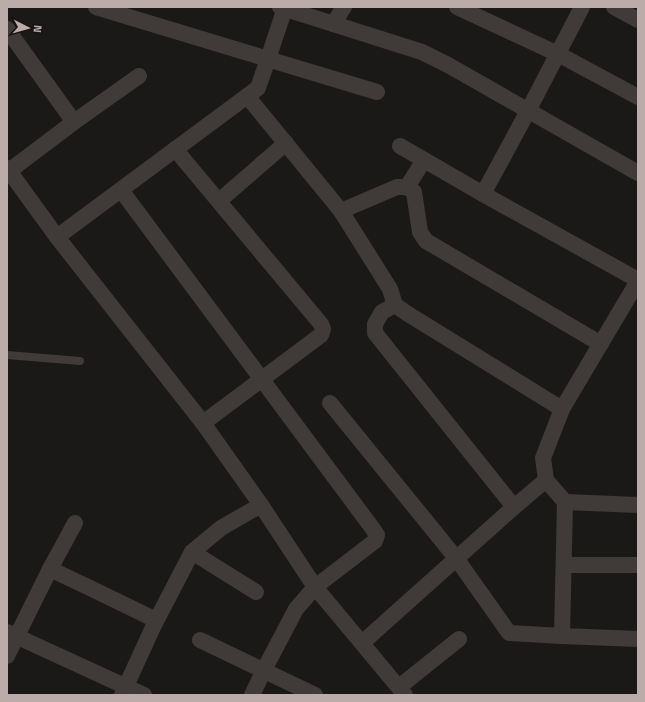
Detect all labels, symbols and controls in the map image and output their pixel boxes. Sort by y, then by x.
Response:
north arrow [8,8,48,48]
text: N [30,24,46,34]

